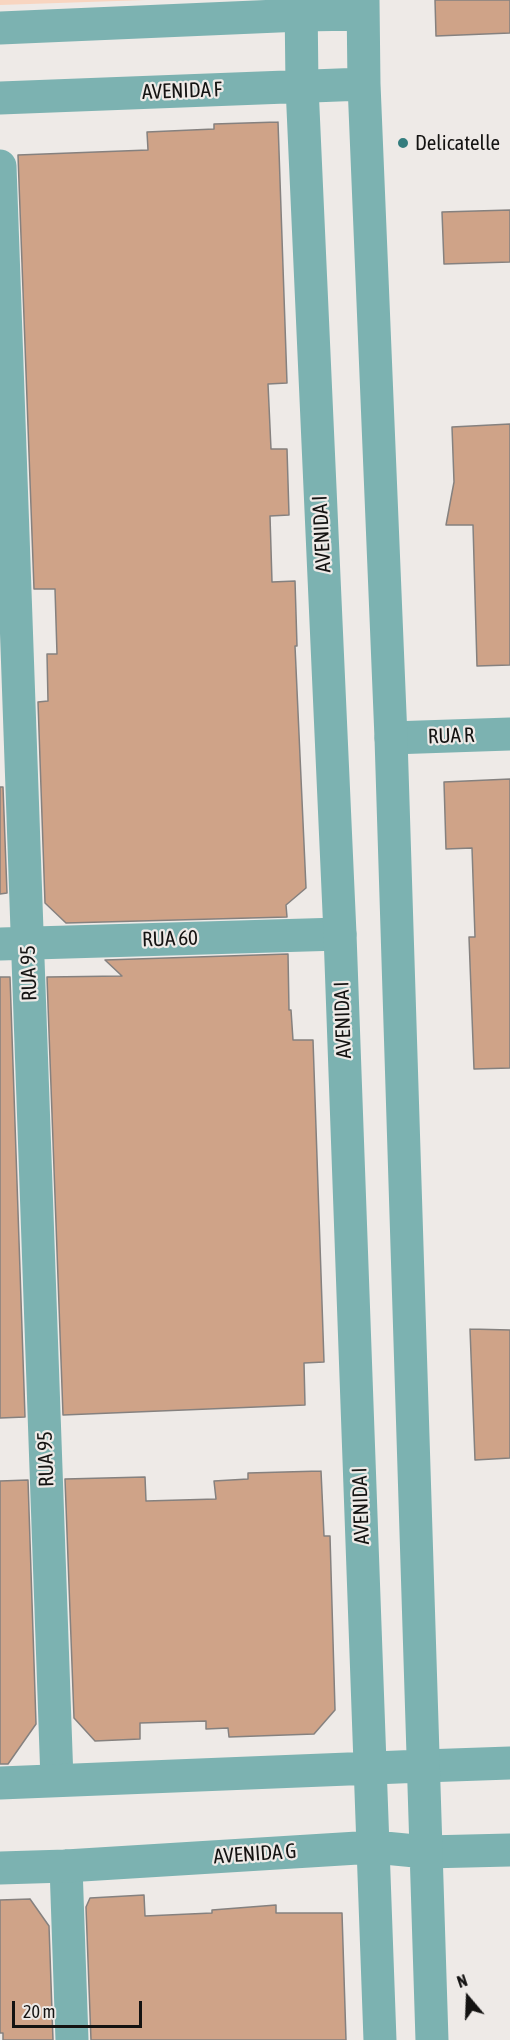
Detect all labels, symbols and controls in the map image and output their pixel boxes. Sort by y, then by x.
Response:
street label: AVENIDA F [141,77,223,105]
place label: Delicatelle [415,130,500,156]
marker: Delicatelle [396,136,410,150]
street label: AVENIDA I [307,495,337,573]
street label: RUA R [427,723,475,749]
street label: RUA 60 [142,925,198,953]
street label: RUA 95 [15,945,43,1001]
street label: AVENIDA I [329,981,357,1059]
street label: RUA 95 [32,1431,60,1487]
street label: AVENIDA I [347,1467,375,1545]
street label: AVENIDA G [213,1839,297,1869]
north arrow [438,1968,498,2028]
text: N [455,1971,470,1991]
scale bar [15,1989,146,2027]
text: 20 m [23,2001,55,2022]

